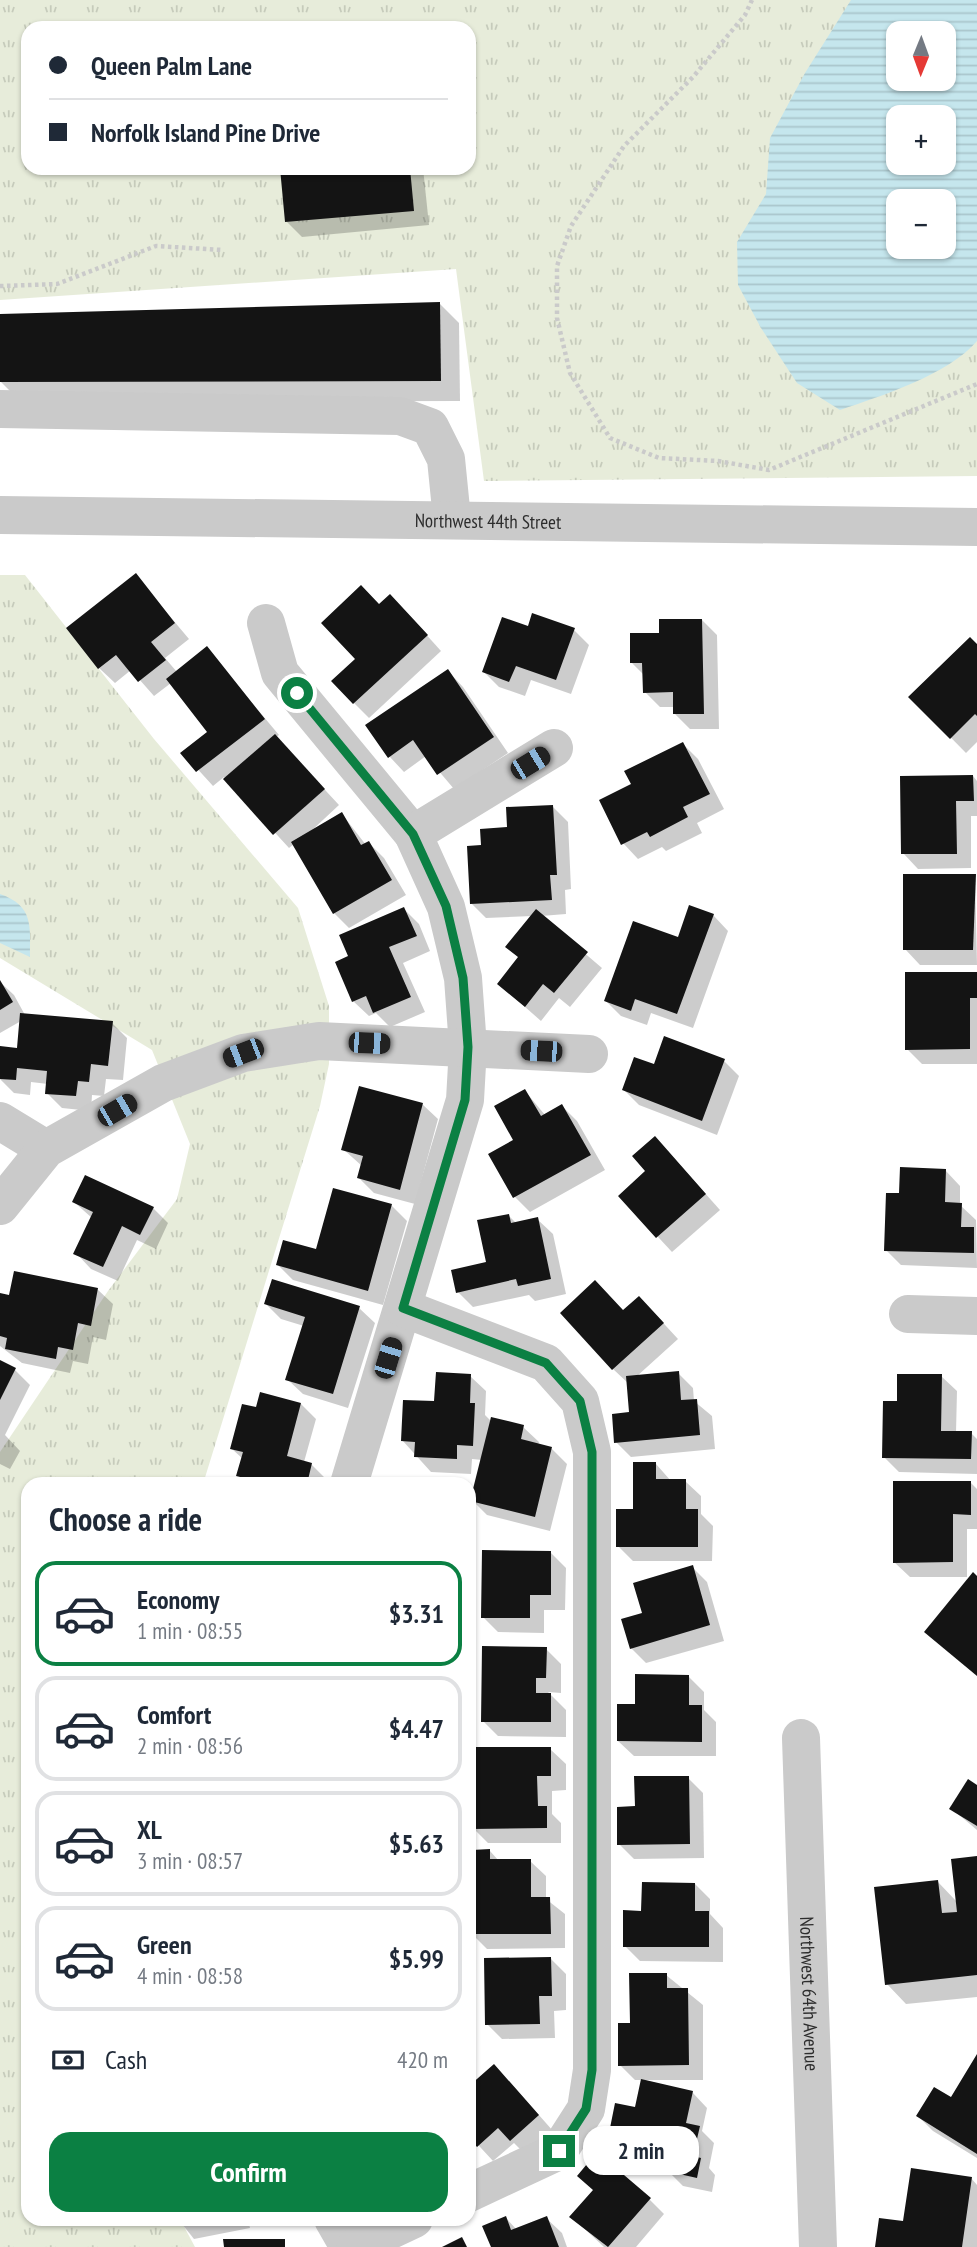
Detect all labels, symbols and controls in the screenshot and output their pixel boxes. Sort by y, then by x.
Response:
north arrow [886,21,956,91]
map controls [886,21,956,259]
text: Queen Palm Lane [91,49,252,82]
button: + [886,105,956,175]
text: Norfolk Island Pine Drive [91,116,320,149]
button: − [886,189,956,259]
street label: Northwest 44th Street [415,508,562,534]
route start [281,677,313,709]
car [507,743,554,783]
car [348,1032,391,1054]
car [220,1036,267,1070]
car [520,1039,563,1063]
car [94,1090,141,1130]
car [372,1335,405,1381]
text: Choose a ride [49,1498,202,1540]
icon: car [53,1582,116,1645]
text: Economy [137,1583,219,1616]
text: $3.31 [389,1597,444,1630]
text: 1 min · 08:55 [137,1616,243,1645]
icon: car [53,1697,116,1760]
text: Comfort [137,1698,211,1731]
text: $4.47 [389,1712,444,1745]
text: 2 min · 08:56 [137,1731,243,1760]
icon: car [53,1812,116,1875]
text: XL [137,1813,162,1846]
text: $5.63 [389,1827,444,1860]
text: 3 min · 08:57 [137,1846,243,1875]
street label: Northwest 64th Avenue [795,1916,824,2072]
icon: car [53,1927,116,1990]
text: Green [137,1928,192,1961]
text: $5.99 [389,1942,444,1975]
text: 4 min · 08:58 [137,1961,243,1990]
icon: cash [49,2041,87,2079]
text: Cash [105,2043,147,2076]
text: 420 m [397,2045,448,2074]
callout: 2 min [584,2126,699,2176]
button: Confirm [49,2132,448,2212]
route end [543,2135,575,2167]
text: 2 min [618,2136,664,2165]

